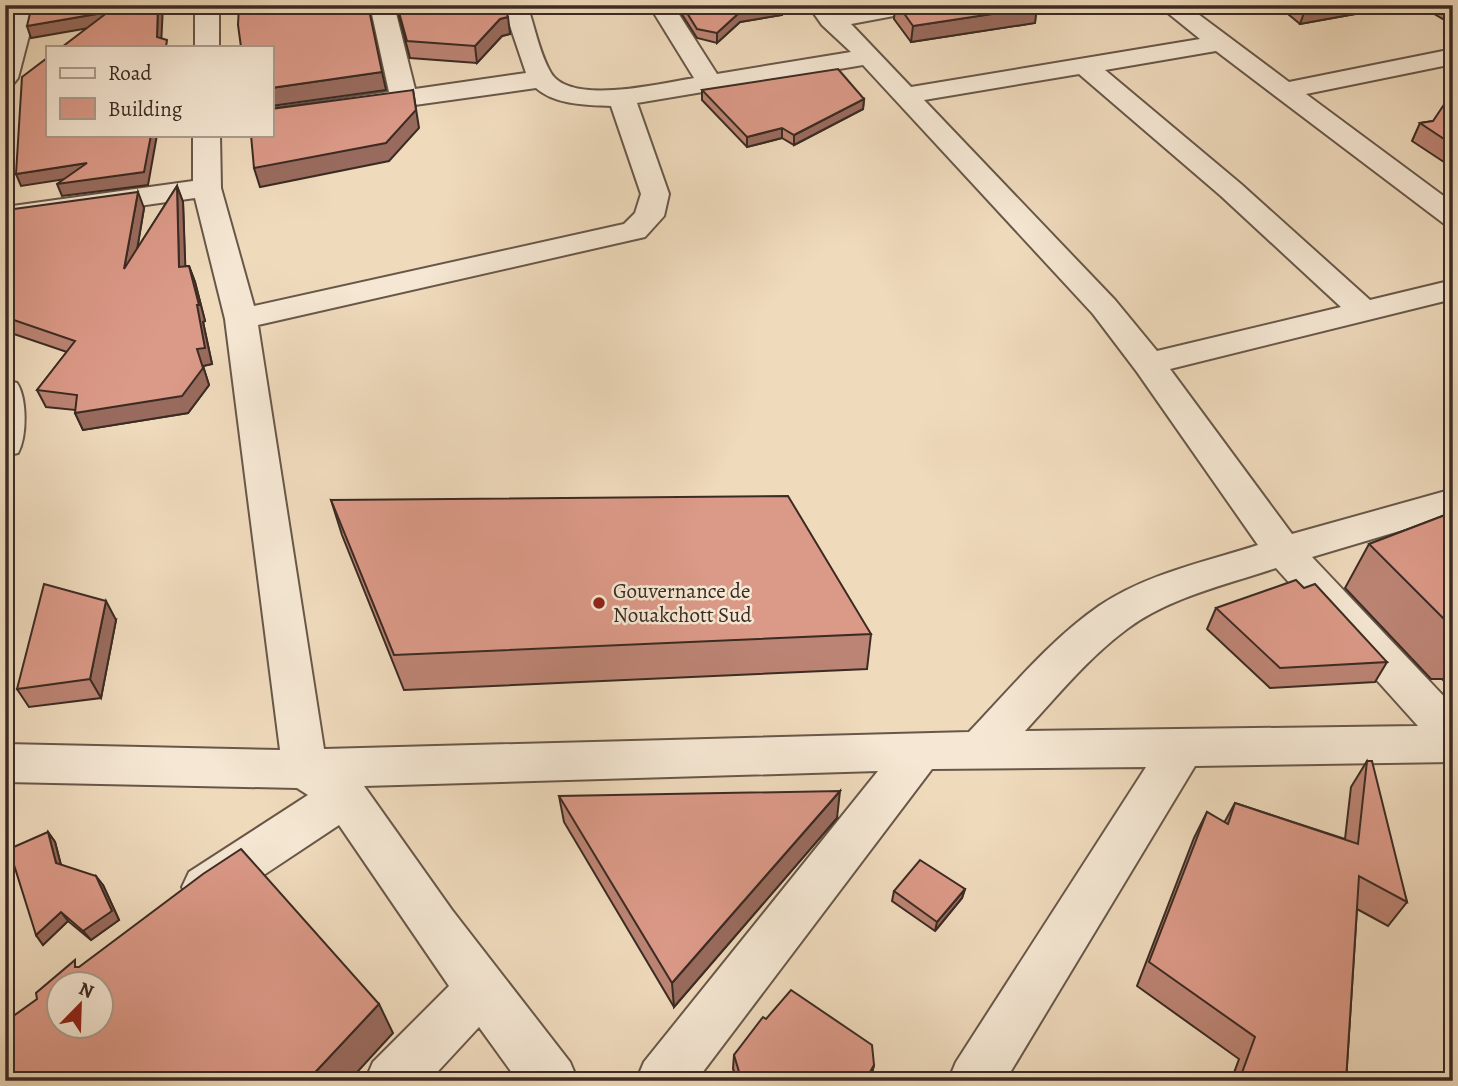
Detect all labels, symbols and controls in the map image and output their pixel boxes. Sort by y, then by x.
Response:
legend [46,46,273,136]
text: Road [108,59,152,87]
text: Building [108,95,183,123]
place label: Gouvernance de Nouakchott Sud [613,577,752,629]
marker: Gouvernance de Nouakchott Sud [591,595,607,611]
north arrow [46,970,116,1040]
text: N [75,976,98,1005]

